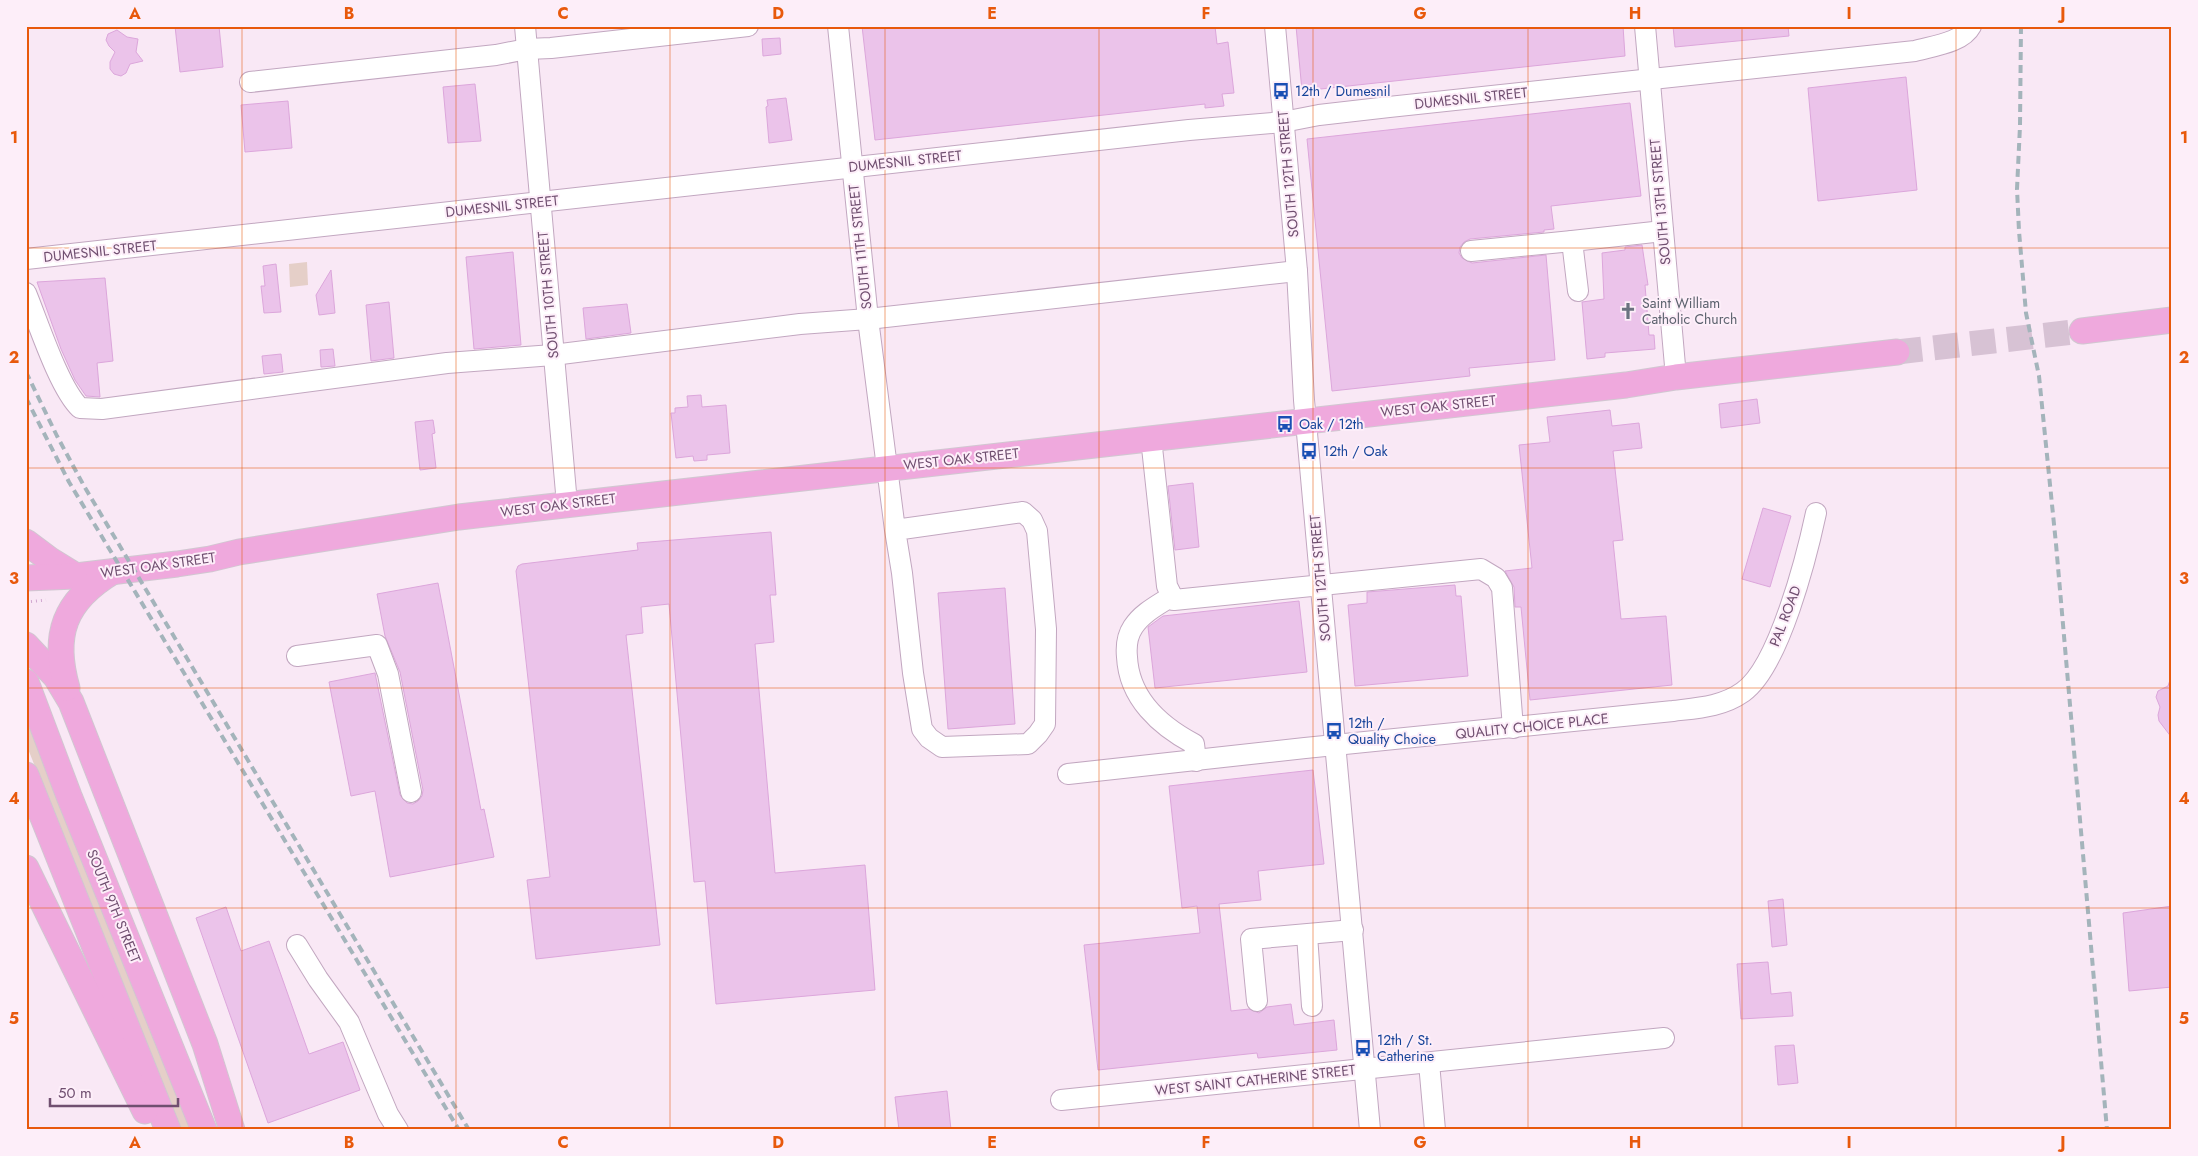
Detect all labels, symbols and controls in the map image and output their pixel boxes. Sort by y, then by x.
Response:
text: A [128,2,141,25]
text: B [344,2,354,25]
text: C [557,2,569,25]
text: D [772,2,784,25]
text: E [987,2,997,25]
text: F [1202,2,1210,25]
text: G [1413,2,1427,25]
text: H [1629,2,1641,25]
text: I [1846,2,1852,25]
text: J [2057,2,2066,25]
bus stop icon: 12th / Dumesnil [1271,81,1291,101]
place label: 12th / Dumesnil [1295,81,1390,101]
street label: DUMESNIL STREET [1413,82,1529,114]
street label: SOUTH 12TH STREET [1272,109,1304,238]
text: 1 [10,126,18,149]
text: 1 [2180,126,2188,149]
street label: SOUTH 13TH STREET [1644,138,1675,266]
street label: DUMESNIL STREET [847,145,963,177]
street label: SOUTH 11TH STREET [843,183,877,310]
street label: DUMESNIL STREET [444,190,560,222]
street label: SOUTH 10TH STREET [532,230,564,359]
street label: DUMESNIL STREET [42,235,158,267]
place label: Saint William Catholic Church [1642,293,1737,329]
church icon: Saint William Catholic Church [1618,301,1638,321]
text: 2 [9,346,19,369]
text: 2 [2179,346,2189,369]
street label: WEST OAK STREET [1379,390,1497,422]
bus stop icon: Oak / 12th [1275,414,1295,434]
place label: Oak / 12th [1299,414,1364,434]
bus stop icon: 12th / Oak [1299,441,1319,461]
place label: 12th / Oak [1323,441,1388,461]
street label: WEST OAK STREET [902,443,1020,475]
street label: WEST OAK STREET [499,488,617,522]
street label: SOUTH 12TH STREET [1304,513,1336,642]
street label: WEST OAK STREET [99,547,217,583]
text: 3 [9,567,19,590]
text: 3 [2179,567,2189,590]
street label: PAL ROAD [1764,583,1806,649]
street label: QUALITY CHOICE PLACE [1454,708,1610,744]
place label: 12th / Quality Choice [1348,713,1436,749]
bus stop icon: 12th / Quality Choice [1324,721,1344,741]
text: 4 [8,787,20,810]
text: 4 [2178,787,2190,810]
street label: SOUTH 9TH STREET [82,846,146,966]
text: 5 [9,1007,19,1030]
text: 5 [2179,1007,2189,1030]
place label: 12th / St. Catherine [1377,1030,1434,1066]
bus stop icon: 12th / St. Catherine [1353,1038,1373,1058]
street label: WEST SAINT CATHERINE STREET [1154,1059,1357,1100]
scale bar [50,1076,178,1108]
text: 50 m [58,1082,92,1104]
text: A [128,1131,141,1154]
text: B [344,1131,354,1154]
text: C [557,1131,569,1154]
text: D [772,1131,784,1154]
text: E [987,1131,997,1154]
text: F [1202,1131,1210,1154]
text: G [1413,1131,1427,1154]
text: H [1629,1131,1641,1154]
text: I [1846,1131,1852,1154]
text: J [2057,1131,2066,1154]

